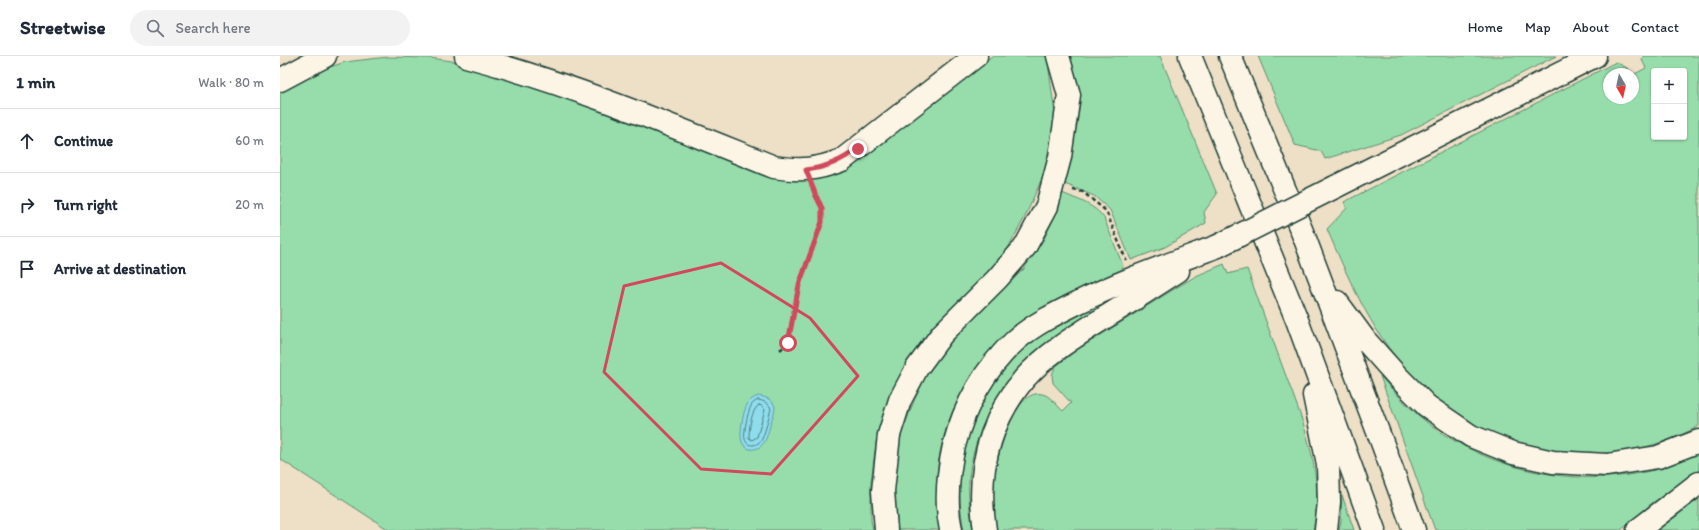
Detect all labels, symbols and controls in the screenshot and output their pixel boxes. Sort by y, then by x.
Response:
search box [130,10,410,46]
text: Streetwise [20,16,106,39]
icon: search [144,17,166,39]
text: Search here [176,19,251,37]
text: Home [1468,19,1503,36]
text: Map [1525,19,1551,36]
text: About [1573,19,1609,36]
text: Contact [1631,19,1679,36]
north arrow [1603,68,1639,104]
map controls [1651,68,1687,140]
button: + [1651,68,1687,104]
text: 1 min [16,72,55,92]
text: Walk · 80 m [198,75,264,90]
button: − [1651,104,1687,140]
icon: ahead [16,130,38,152]
text: Continue [54,132,113,150]
text: 60 m [235,133,264,148]
route end [849,140,867,158]
icon: right [16,194,38,216]
text: Turn right [54,196,118,214]
text: 20 m [235,197,264,212]
icon: arrive [16,258,38,280]
text: Arrive at destination [54,260,186,278]
route start [779,334,797,352]

